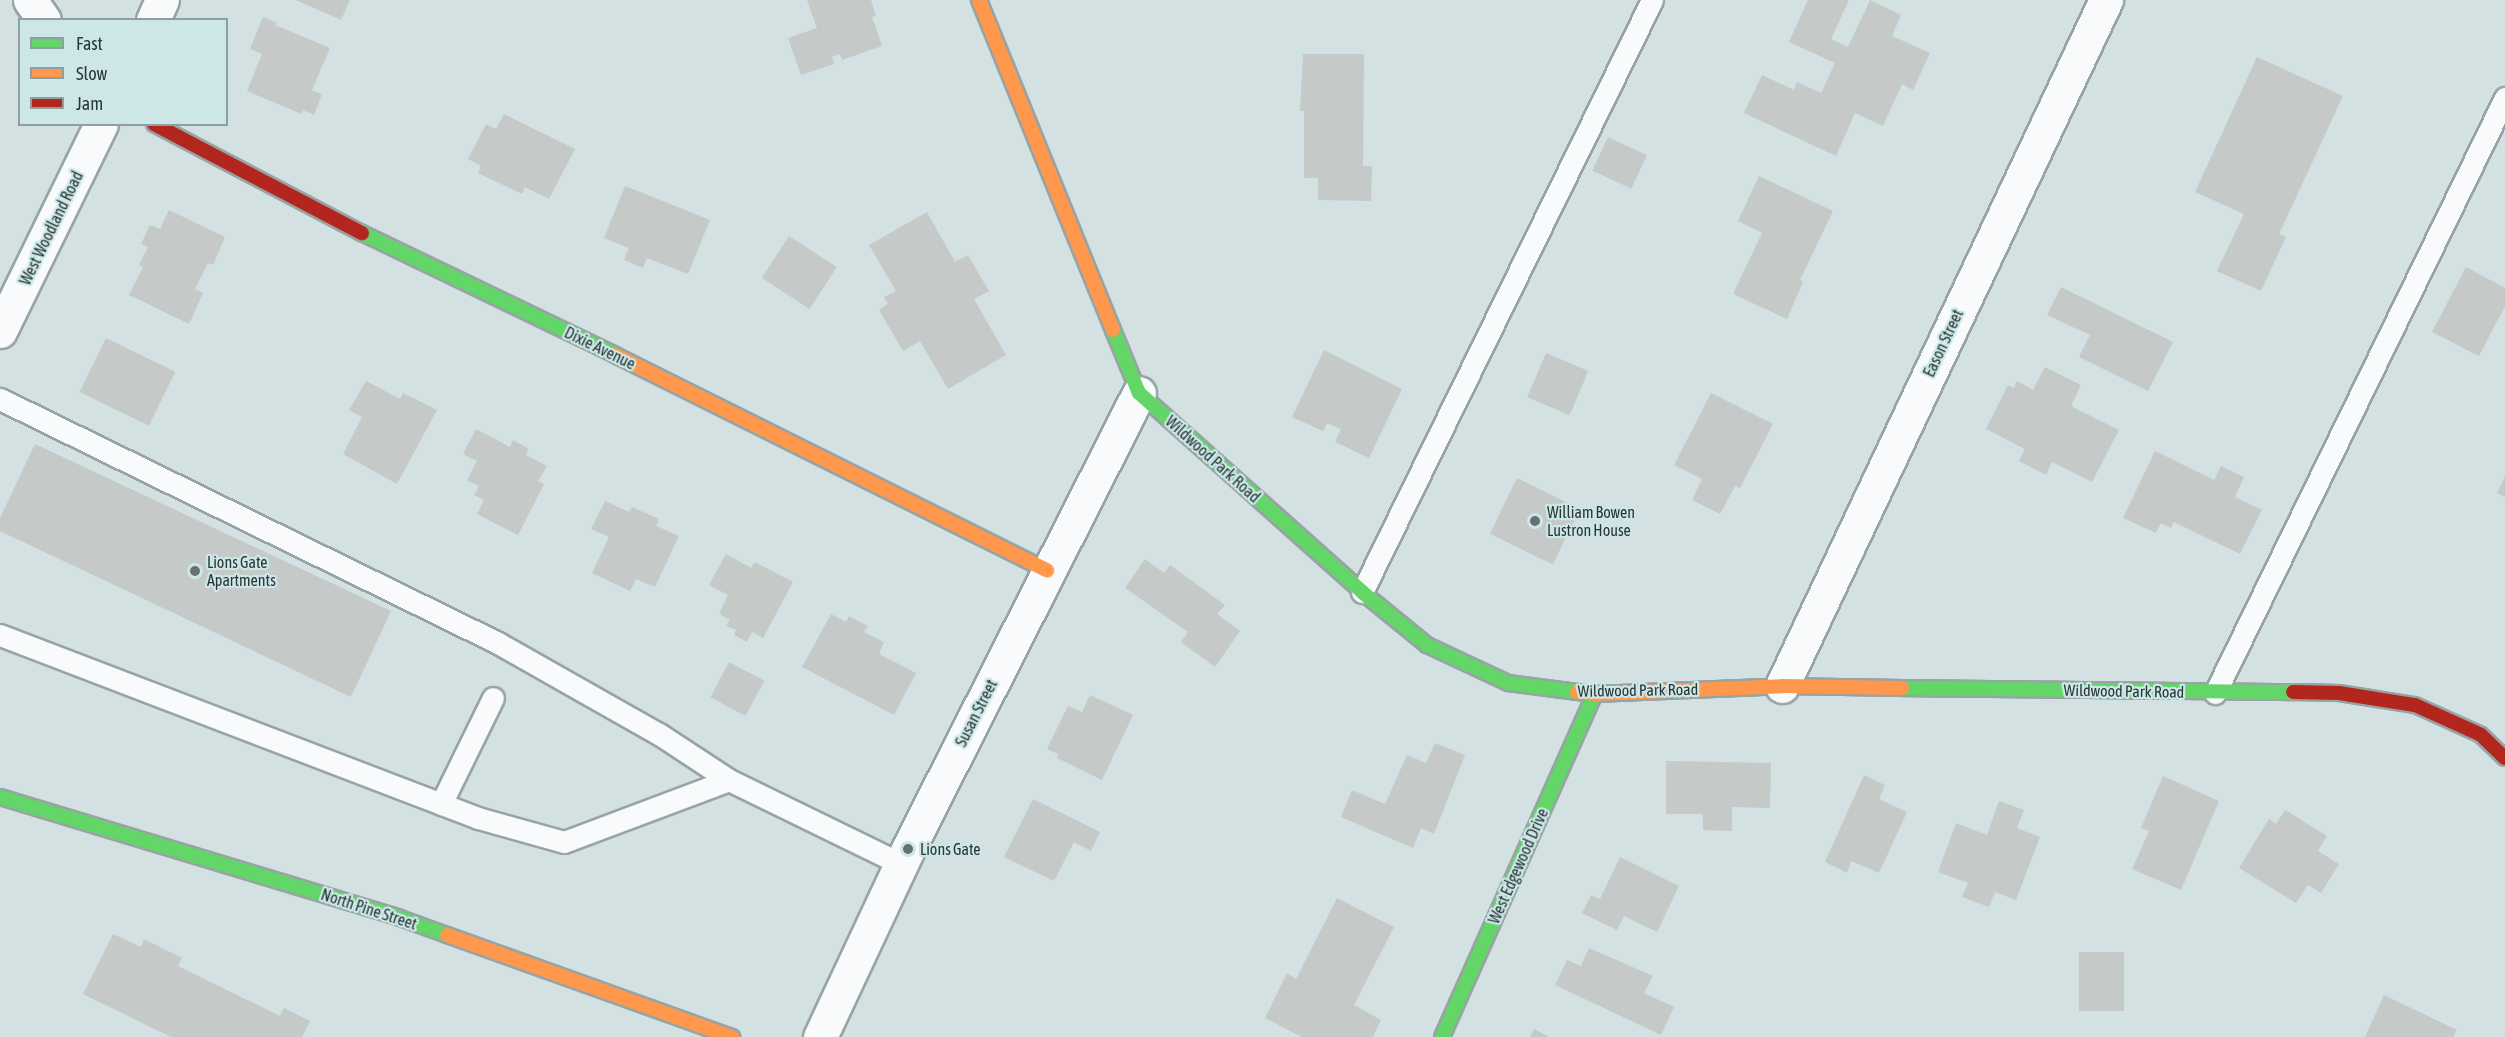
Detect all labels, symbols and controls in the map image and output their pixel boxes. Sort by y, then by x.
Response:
legend [18,18,228,126]
text: Fast [76,33,103,54]
text: Slow [76,63,107,84]
text: Jam [76,93,103,114]
street label: West Woodland Road [15,168,87,288]
street label: Eason Street [1919,306,1967,380]
street label: Dixie Avenue [561,323,639,373]
street label: Wildwood Park Road [1162,412,1264,506]
place label: William Bowen Lustron House [1547,502,1635,540]
marker: William Bowen Lustron House [1528,514,1542,528]
place label: Lions Gate Apartments [207,552,276,590]
marker: Lions Gate Apartments [188,564,202,578]
street label: Susan Street [951,676,1001,750]
street label: Wildwood Park Road [1578,679,1698,701]
street label: Wildwood Park Road [2064,680,2184,702]
street label: West Edgewood Drive [1484,805,1552,927]
place label: Lions Gate [920,839,981,859]
marker: Lions Gate [901,842,915,856]
street label: North Pine Street [319,884,419,934]

